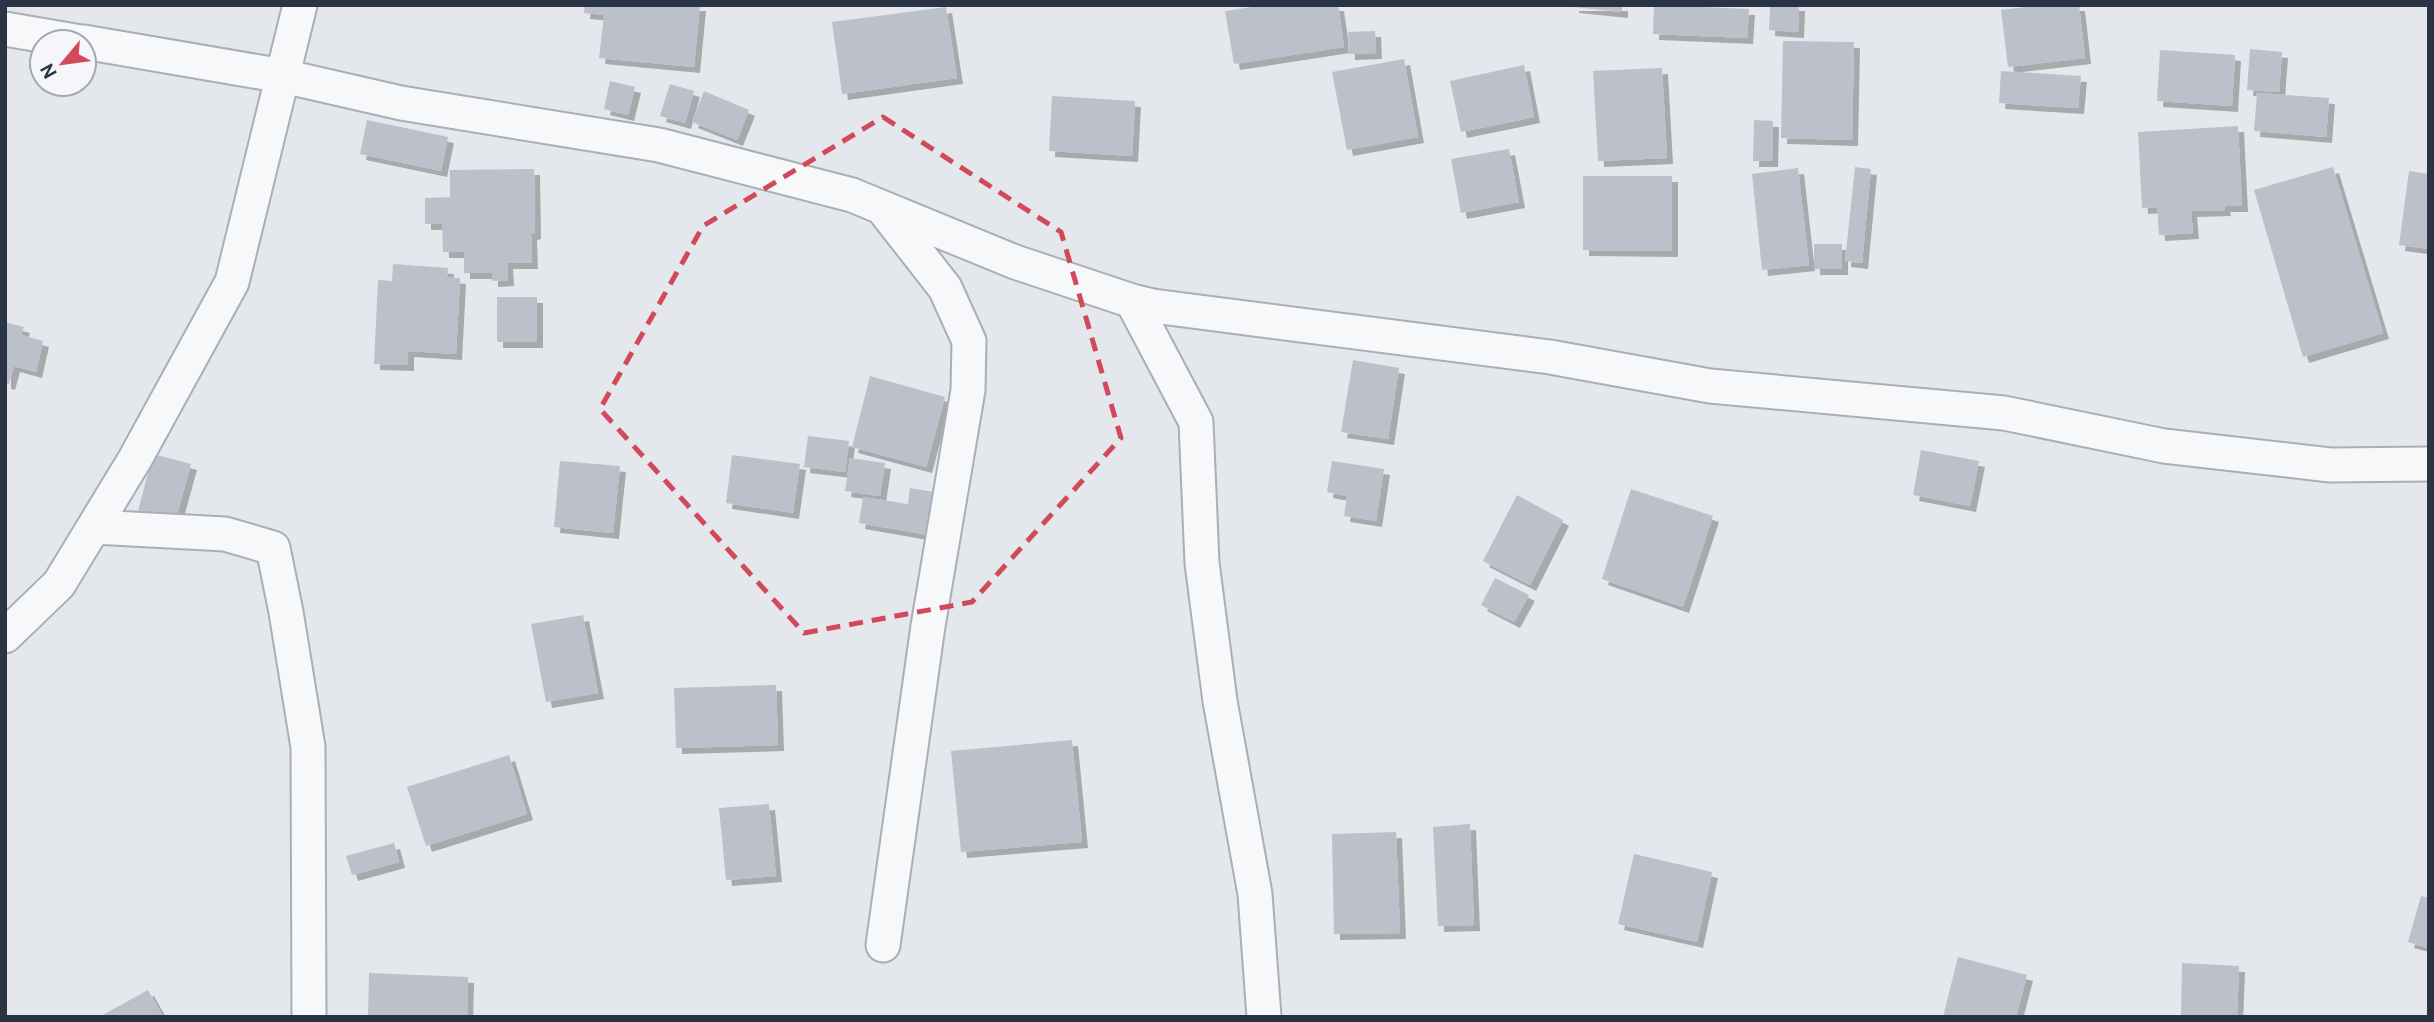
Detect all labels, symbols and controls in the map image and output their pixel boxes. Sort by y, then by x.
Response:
north arrow [28,28,98,98]
text: N [35,60,62,82]

